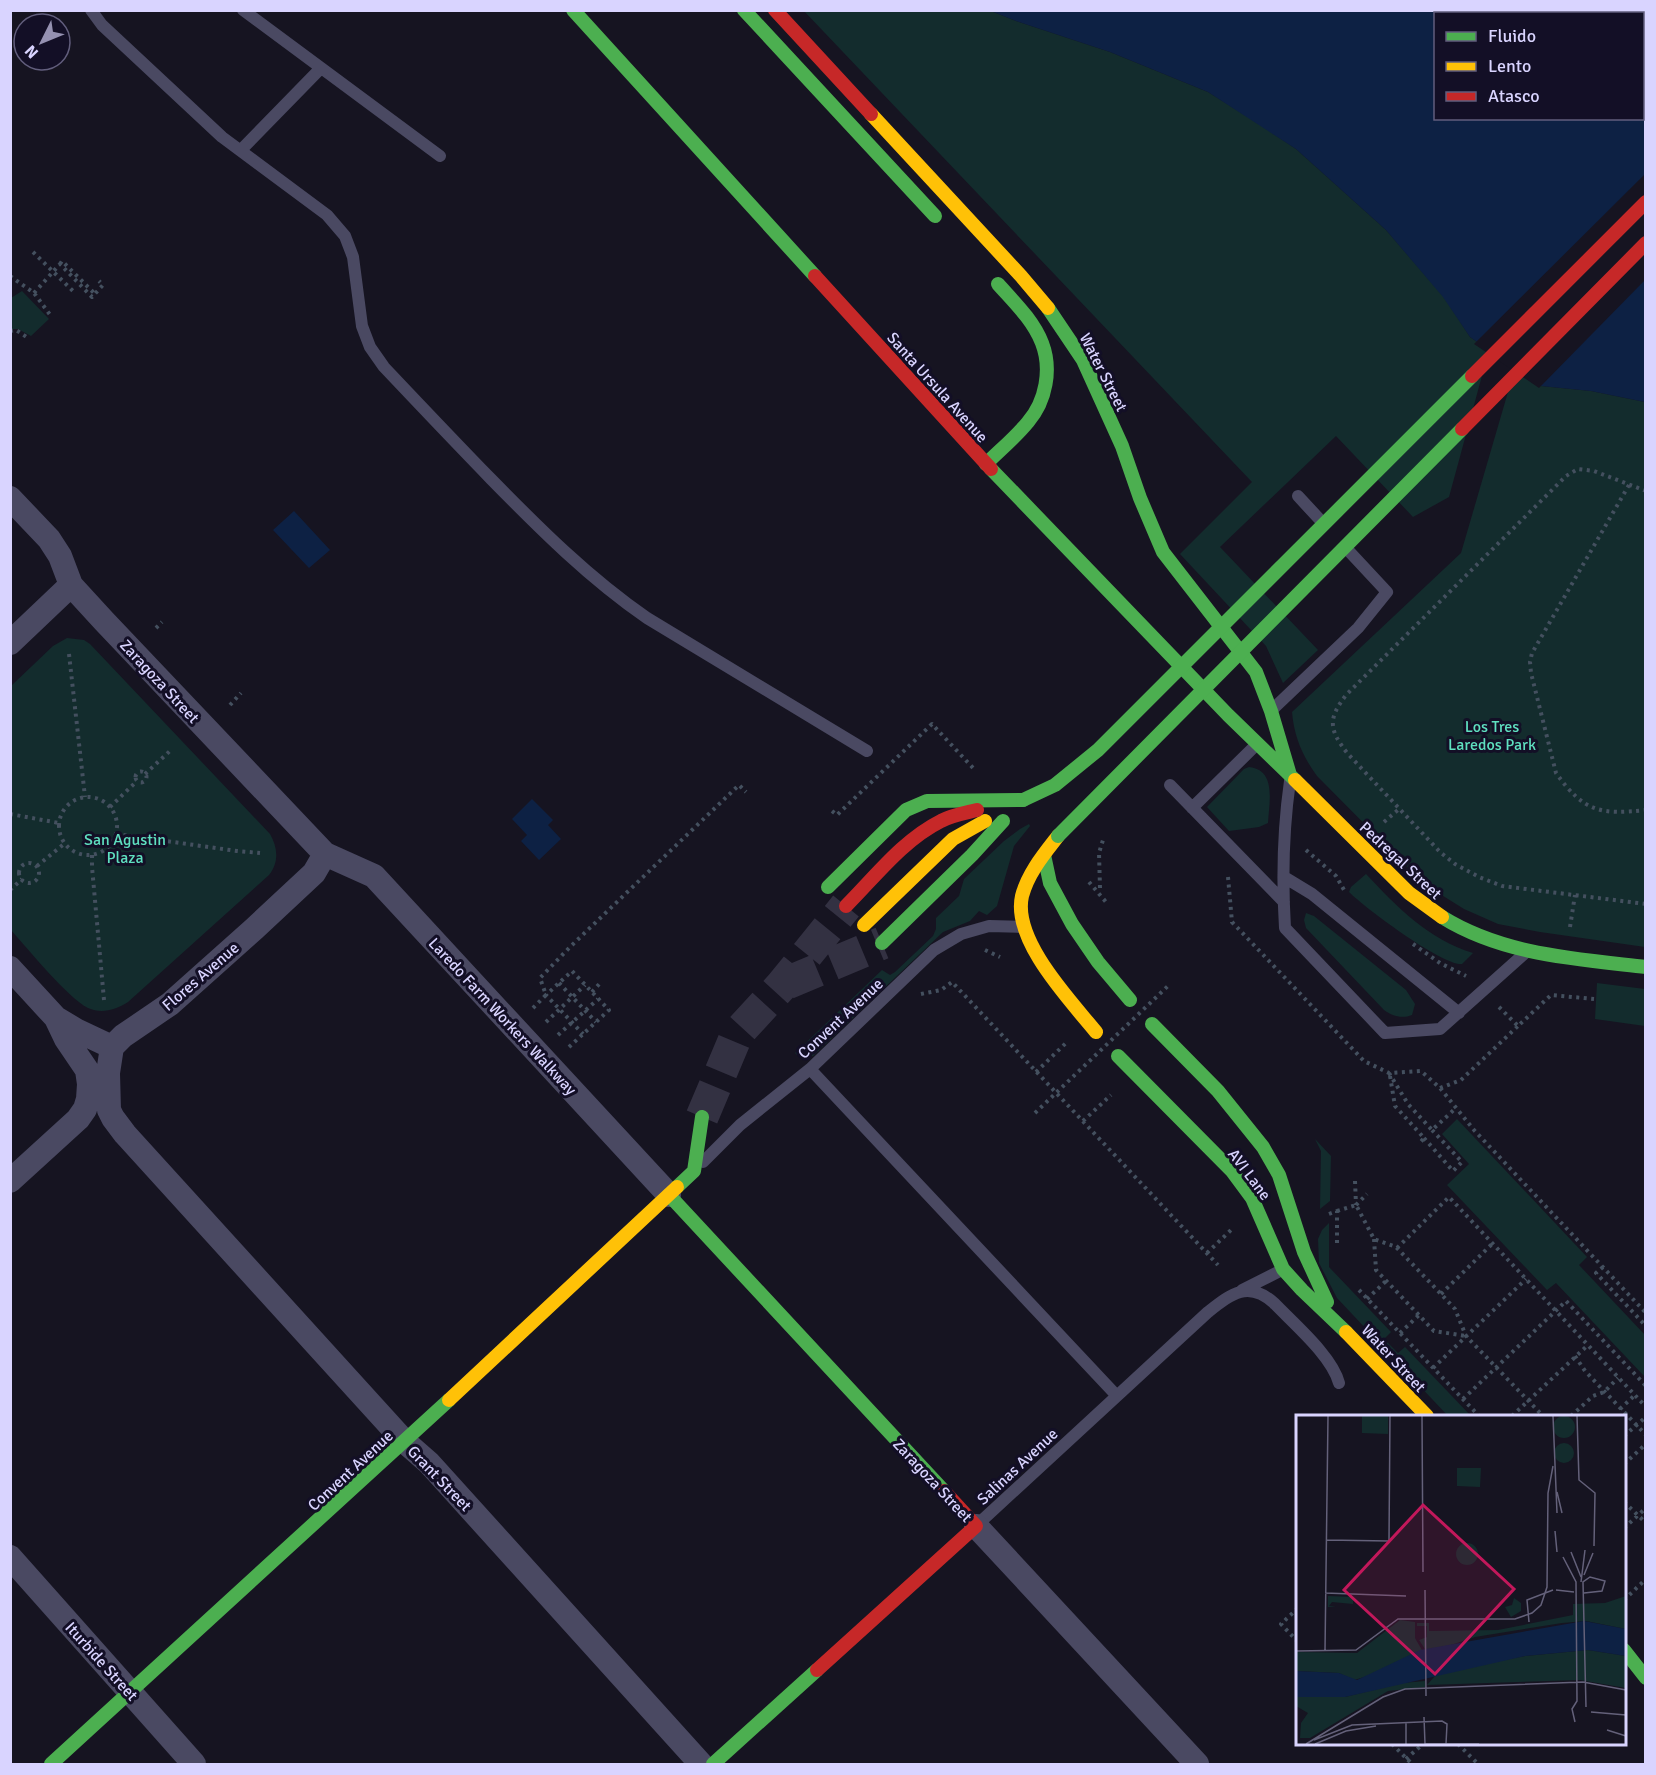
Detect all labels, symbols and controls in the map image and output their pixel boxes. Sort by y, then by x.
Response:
north arrow [12,12,72,72]
legend [1434,12,1644,120]
text: Fluido [1488,25,1536,47]
text: N [21,41,43,62]
text: Lento [1488,55,1531,77]
text: Atasco [1488,85,1540,107]
street label: Santa Ursula Avenue [882,328,992,447]
street label: Water Street [1075,330,1132,415]
street label: Zaragoza Street [115,635,204,728]
park label: Los Tres Laredos Park [1448,717,1536,755]
street label: Pedregal Street [1355,818,1446,904]
park label: San Agustin Plaza [84,830,166,868]
street label: Laredo Farm Workers Walkway [424,934,581,1100]
street label: Flores Avenue [158,938,243,1016]
street label: Convent Avenue [794,974,887,1063]
street label: AVI Lane [1223,1145,1275,1204]
street label: Water Street [1357,1321,1430,1397]
inset map [1296,1415,1626,1745]
street label: Salinas Avenue [973,1424,1062,1509]
street label: Convent Avenue [304,1426,397,1515]
street label: Zaragoza Street [888,1434,977,1527]
street label: Grant Street [403,1442,476,1516]
street label: Iturbide Street [61,1618,142,1706]

